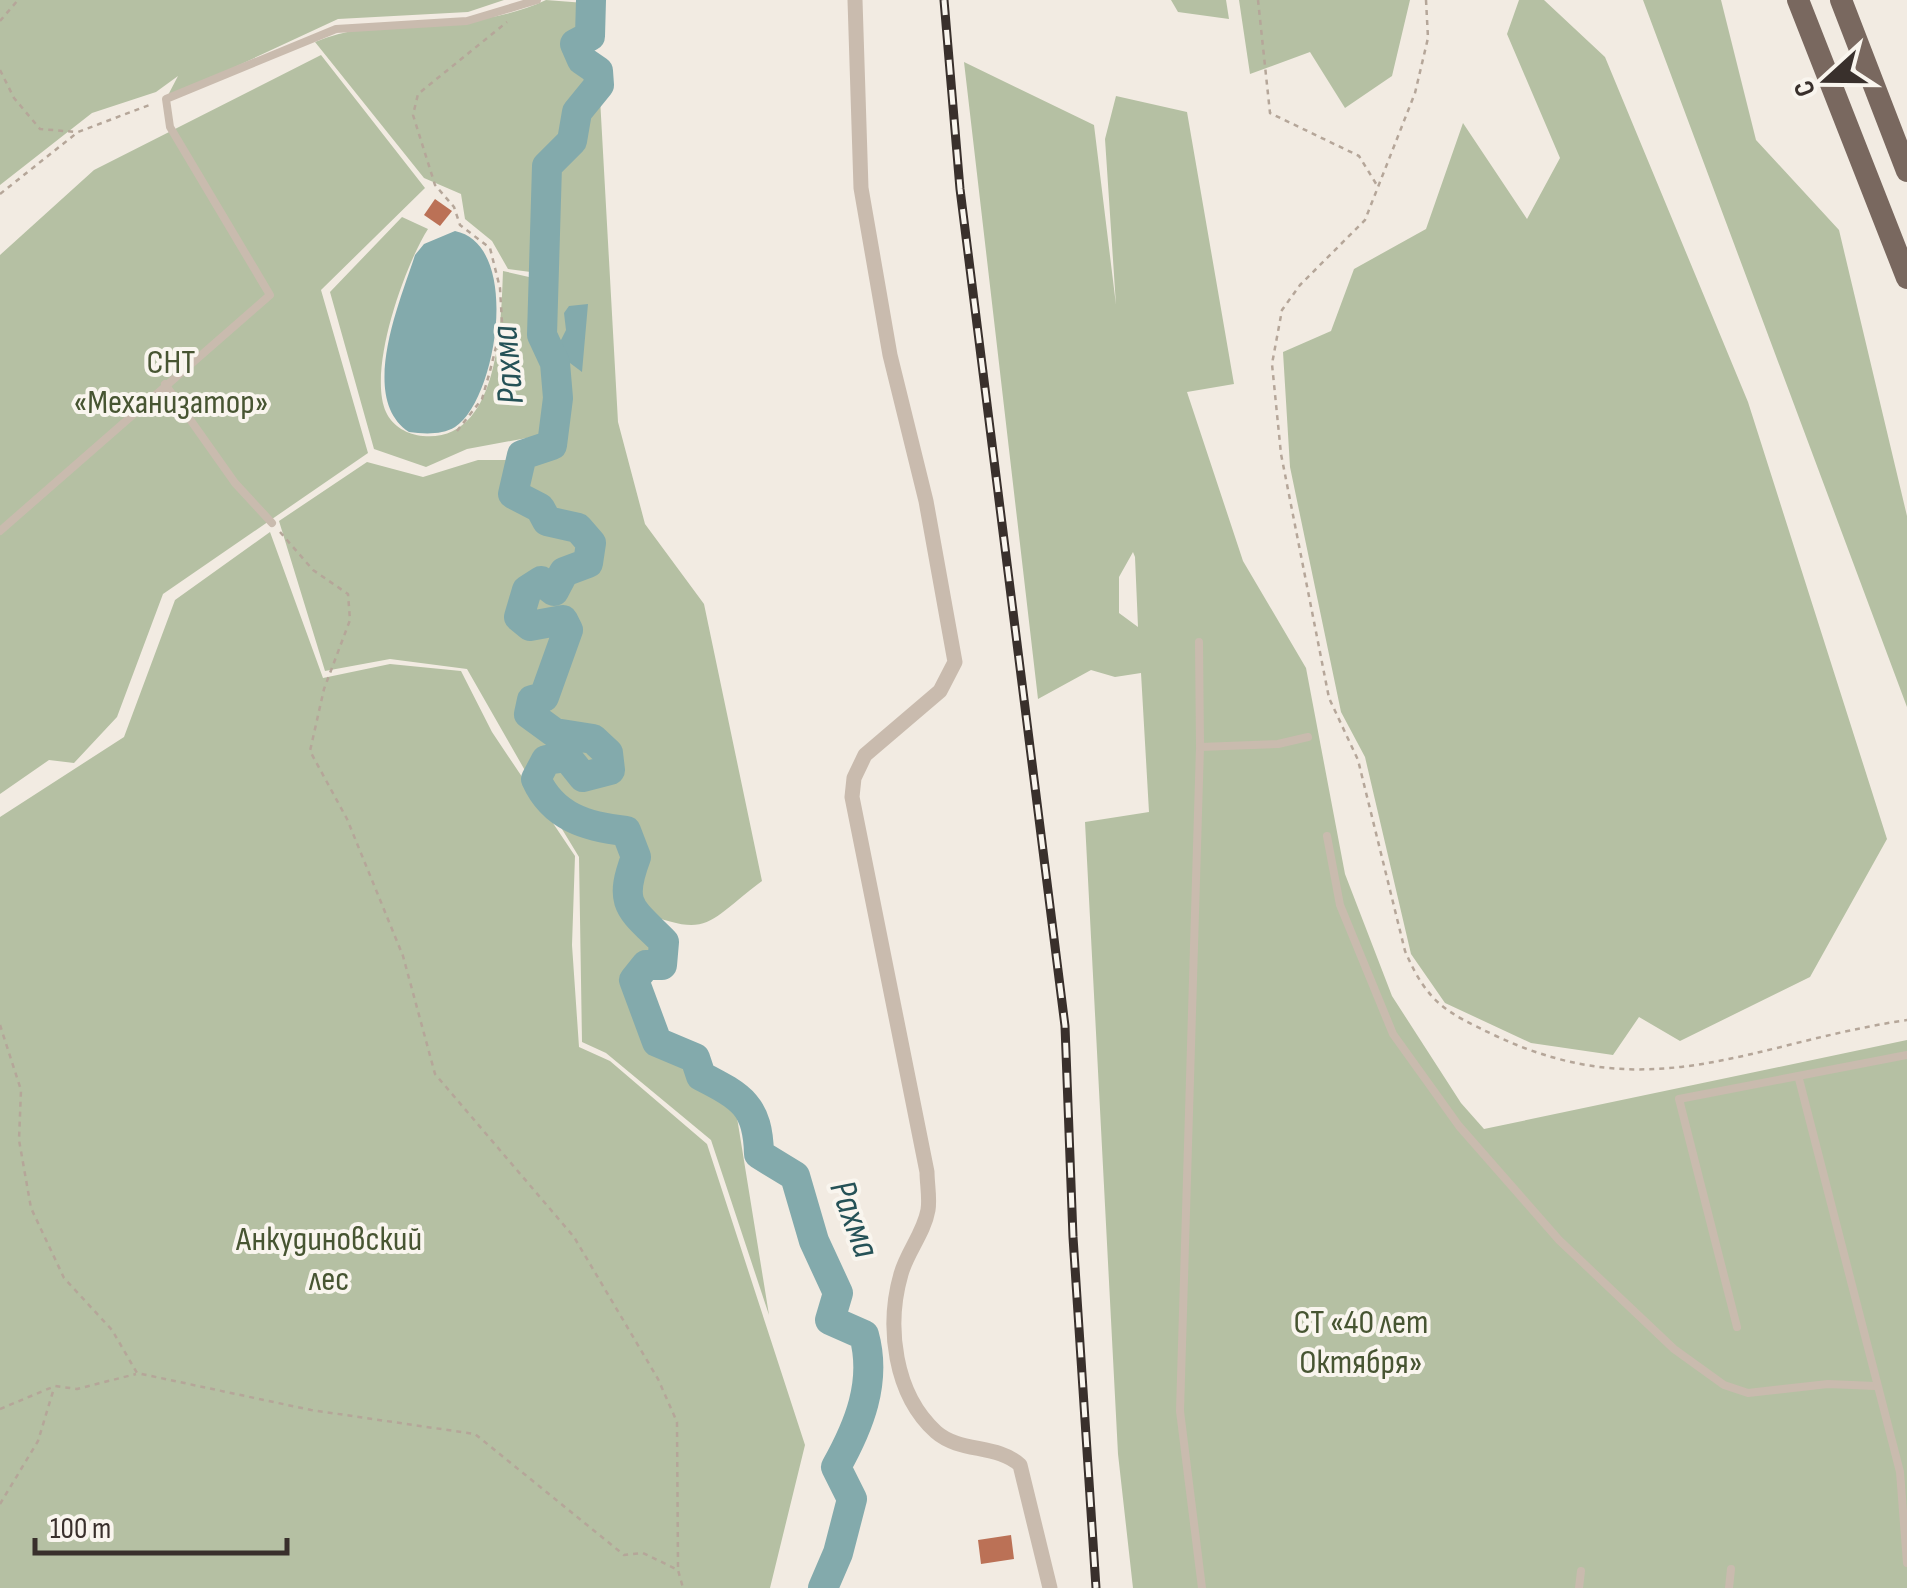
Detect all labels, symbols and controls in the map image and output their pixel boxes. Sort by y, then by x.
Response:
north arrow [1777,30,1877,130]
text: С [1787,76,1823,101]
water label: Рахма [482,324,534,406]
park label: СНТ «Механизатор» [73,341,269,424]
water label: Рахма [819,1174,889,1264]
park label: Анкудиновский лес [235,1218,422,1301]
park label: СТ «40 лет Октября» [1293,1301,1429,1384]
scale bar [35,1493,288,1555]
text: 100 m [50,1511,111,1547]

